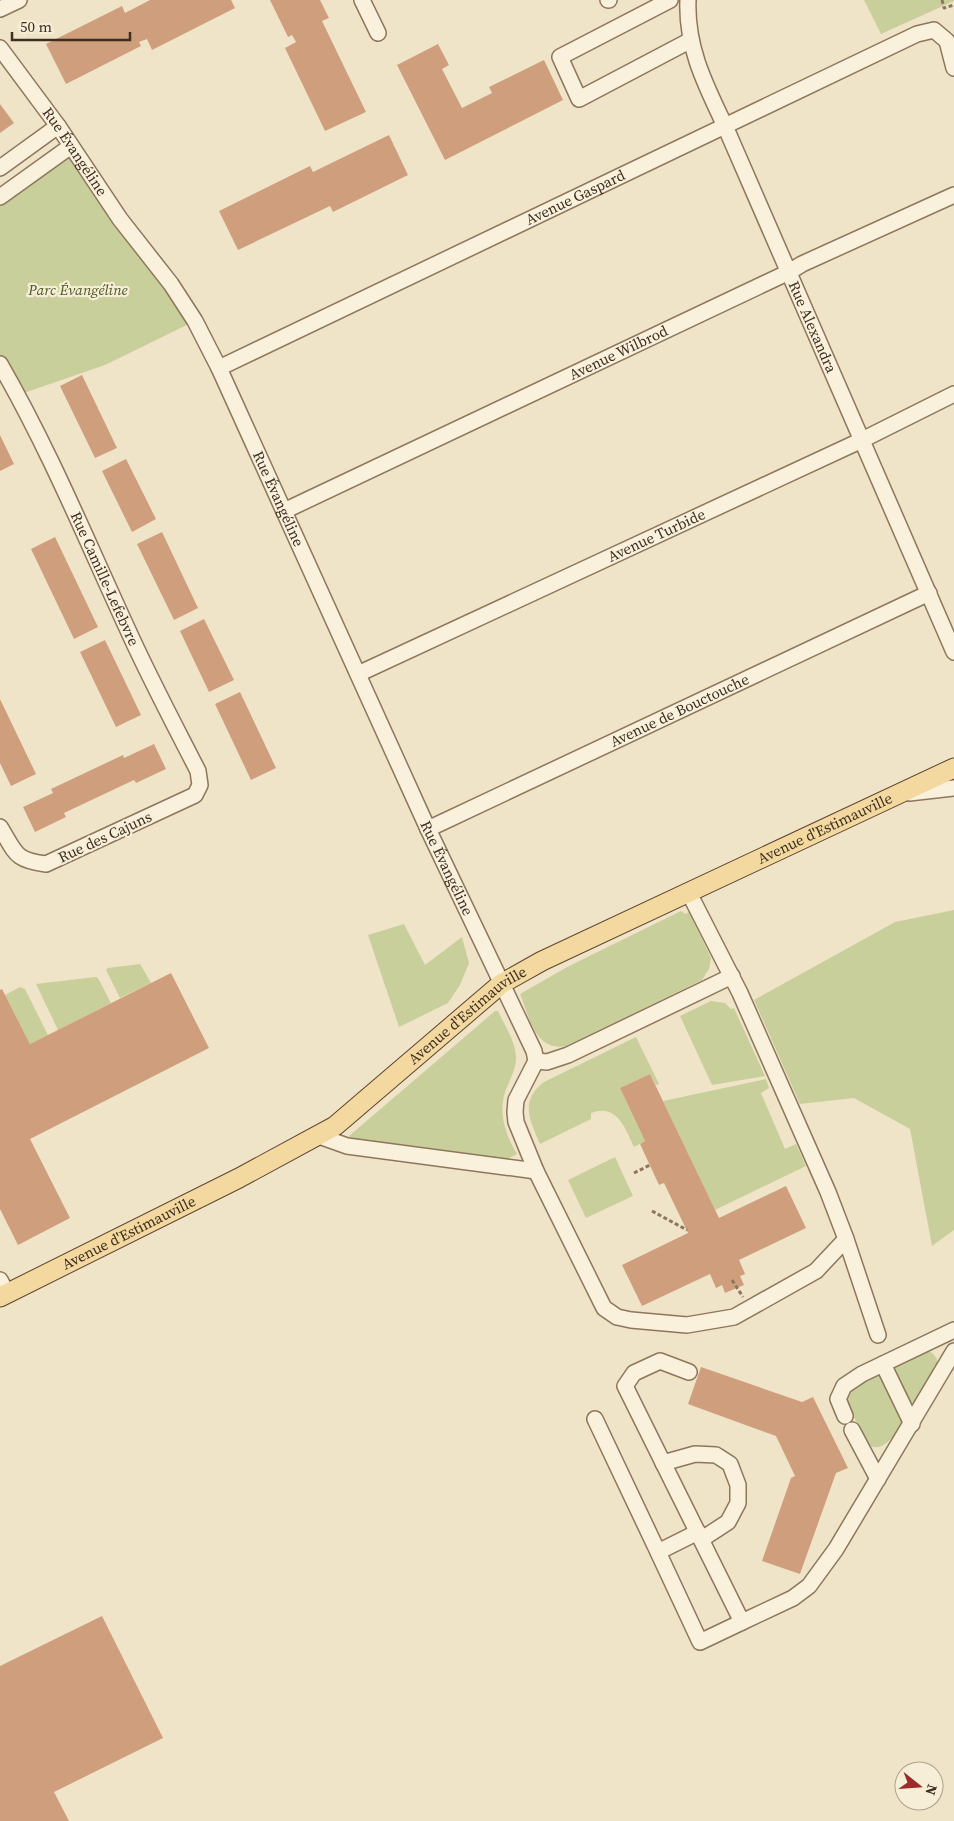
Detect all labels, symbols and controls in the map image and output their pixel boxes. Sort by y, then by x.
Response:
scale bar [12,10,130,42]
text: 50 m [20,16,52,37]
street label: Rue Évangéline [38,103,113,200]
street label: Avenue Gaspard [522,164,629,230]
street label: Rue Alexandra [784,278,842,376]
park label: Parc Évangéline [27,279,128,300]
street label: Avenue Wilbrod [565,320,672,385]
street label: Rue Évangéline [248,447,310,550]
street label: Avenue Turbide [604,503,709,567]
street label: Rue Camille-Lefebvre [66,508,145,649]
street label: Avenue de Bouctouche [606,668,753,752]
street label: Avenue d'Estimauville [754,787,896,869]
street label: Rue des Cajuns [55,806,155,867]
street label: Rue Évangéline [416,817,479,919]
street label: Avenue d'Estimauville [403,961,531,1069]
street label: Avenue d'Estimauville [58,1190,199,1275]
north arrow [894,1761,944,1811]
text: N [920,1782,942,1798]

